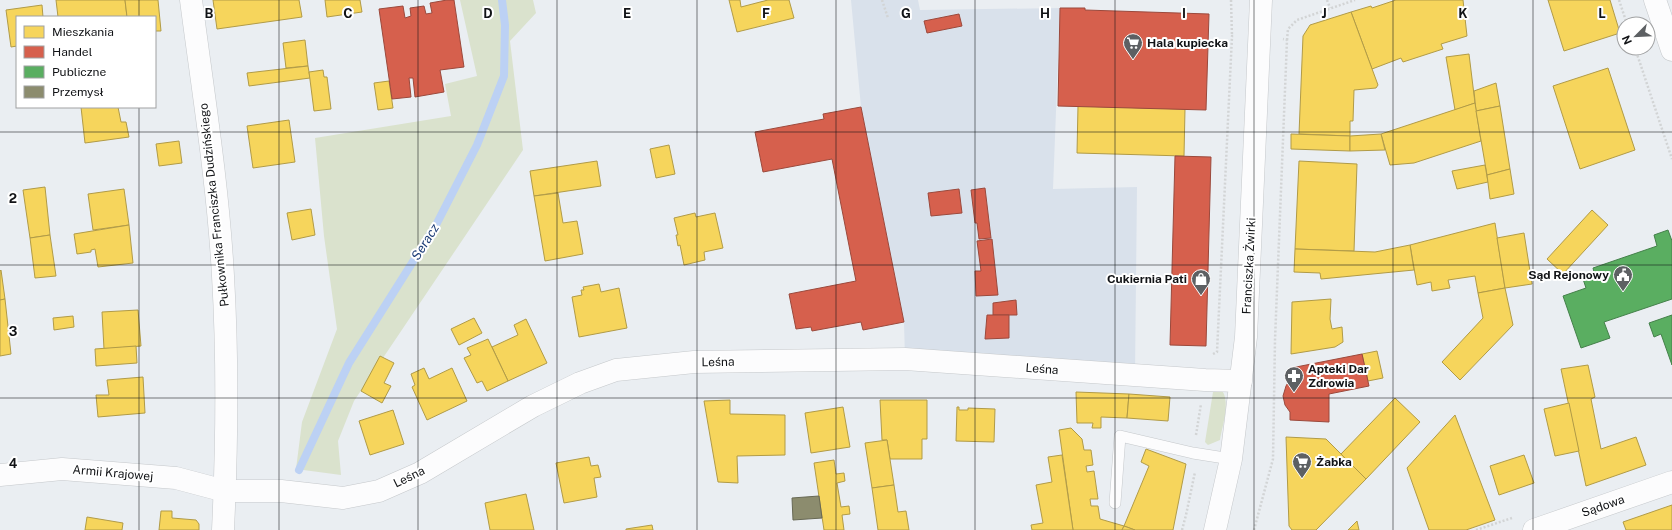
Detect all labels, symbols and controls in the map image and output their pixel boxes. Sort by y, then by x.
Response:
text: B [205,6,214,21]
text: C [343,6,353,21]
text: D [483,6,493,21]
text: E [623,6,631,21]
text: F [762,6,770,21]
text: G [901,6,911,21]
text: H [1040,6,1050,21]
text: I [1182,6,1186,21]
text: J [1321,6,1327,21]
text: K [1458,6,1468,21]
text: L [1598,6,1606,21]
legend [16,16,156,108]
north arrow [1616,16,1656,56]
text: Mieszkania [52,25,114,39]
supermarket icon: Hala kupiecka [1122,32,1144,60]
text: N [1620,34,1634,46]
place label: Hala kupiecka [1147,36,1228,50]
text: Handel [52,45,93,59]
text: Publiczne [52,65,106,79]
text: Przemysł [52,85,104,99]
street label: Pułkownika Franciszka Dudzińskiego [196,102,232,308]
text: 2 [9,191,17,206]
street label: Franciszka Żwirki [1239,217,1259,315]
water label: Seracz [408,221,442,263]
public building icon: Sąd Rejonowy [1612,264,1634,292]
shop icon: Cukiernia Pati [1190,268,1212,296]
place label: Sąd Rejonowy [1528,268,1609,282]
place label: Cukiernia Pati [1107,272,1187,286]
text: 3 [9,324,18,339]
street label: Leśna [701,355,735,369]
street label: Leśna [1025,361,1059,377]
place label: Apteki Dar Zdrowia [1308,362,1369,390]
pharmacy icon: Apteki Dar Zdrowia [1283,365,1305,393]
supermarket icon: Żabka [1291,451,1313,479]
place label: Żabka [1316,455,1352,469]
text: 4 [9,456,18,471]
street label: Armii Krajowej [72,463,154,483]
street label: Leśna [391,463,427,491]
street label: Sądowa [1580,492,1626,520]

